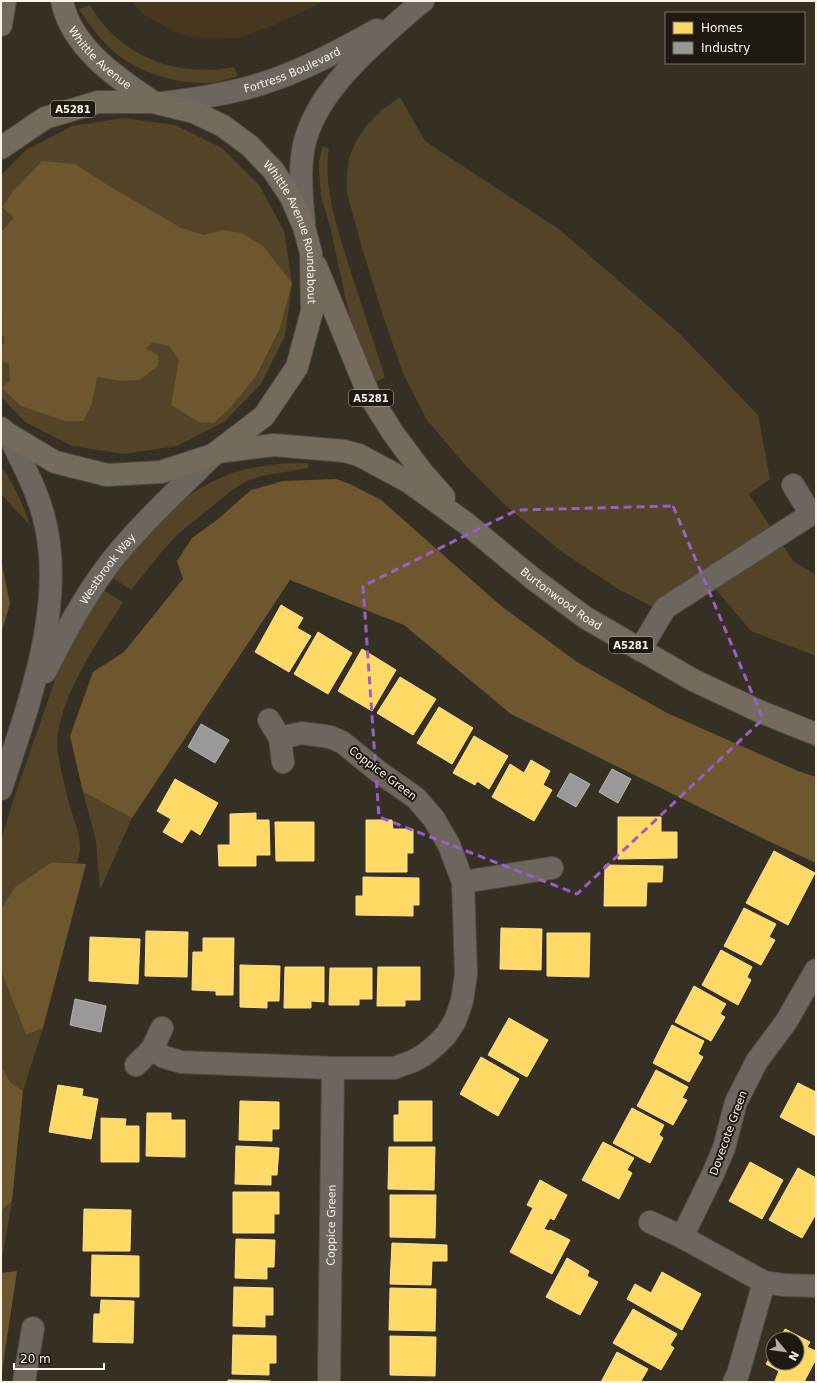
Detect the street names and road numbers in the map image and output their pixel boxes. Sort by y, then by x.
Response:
street label: Whittle Avenue [66,24,134,92]
street label: Fortress Boulevard [243,45,343,96]
road number: A5281 [51,101,95,117]
street label: Whittle Avenue Roundabout [260,158,318,305]
road number: A5281 [349,390,393,406]
street label: Westbrook Way [77,531,139,607]
street label: Burtonwood Road [518,565,604,633]
road number: A5281 [609,637,653,653]
street label: Coppice Green [346,744,419,803]
street label: Dovecote Green [707,1089,750,1177]
street label: Coppice Green [324,1184,339,1266]

